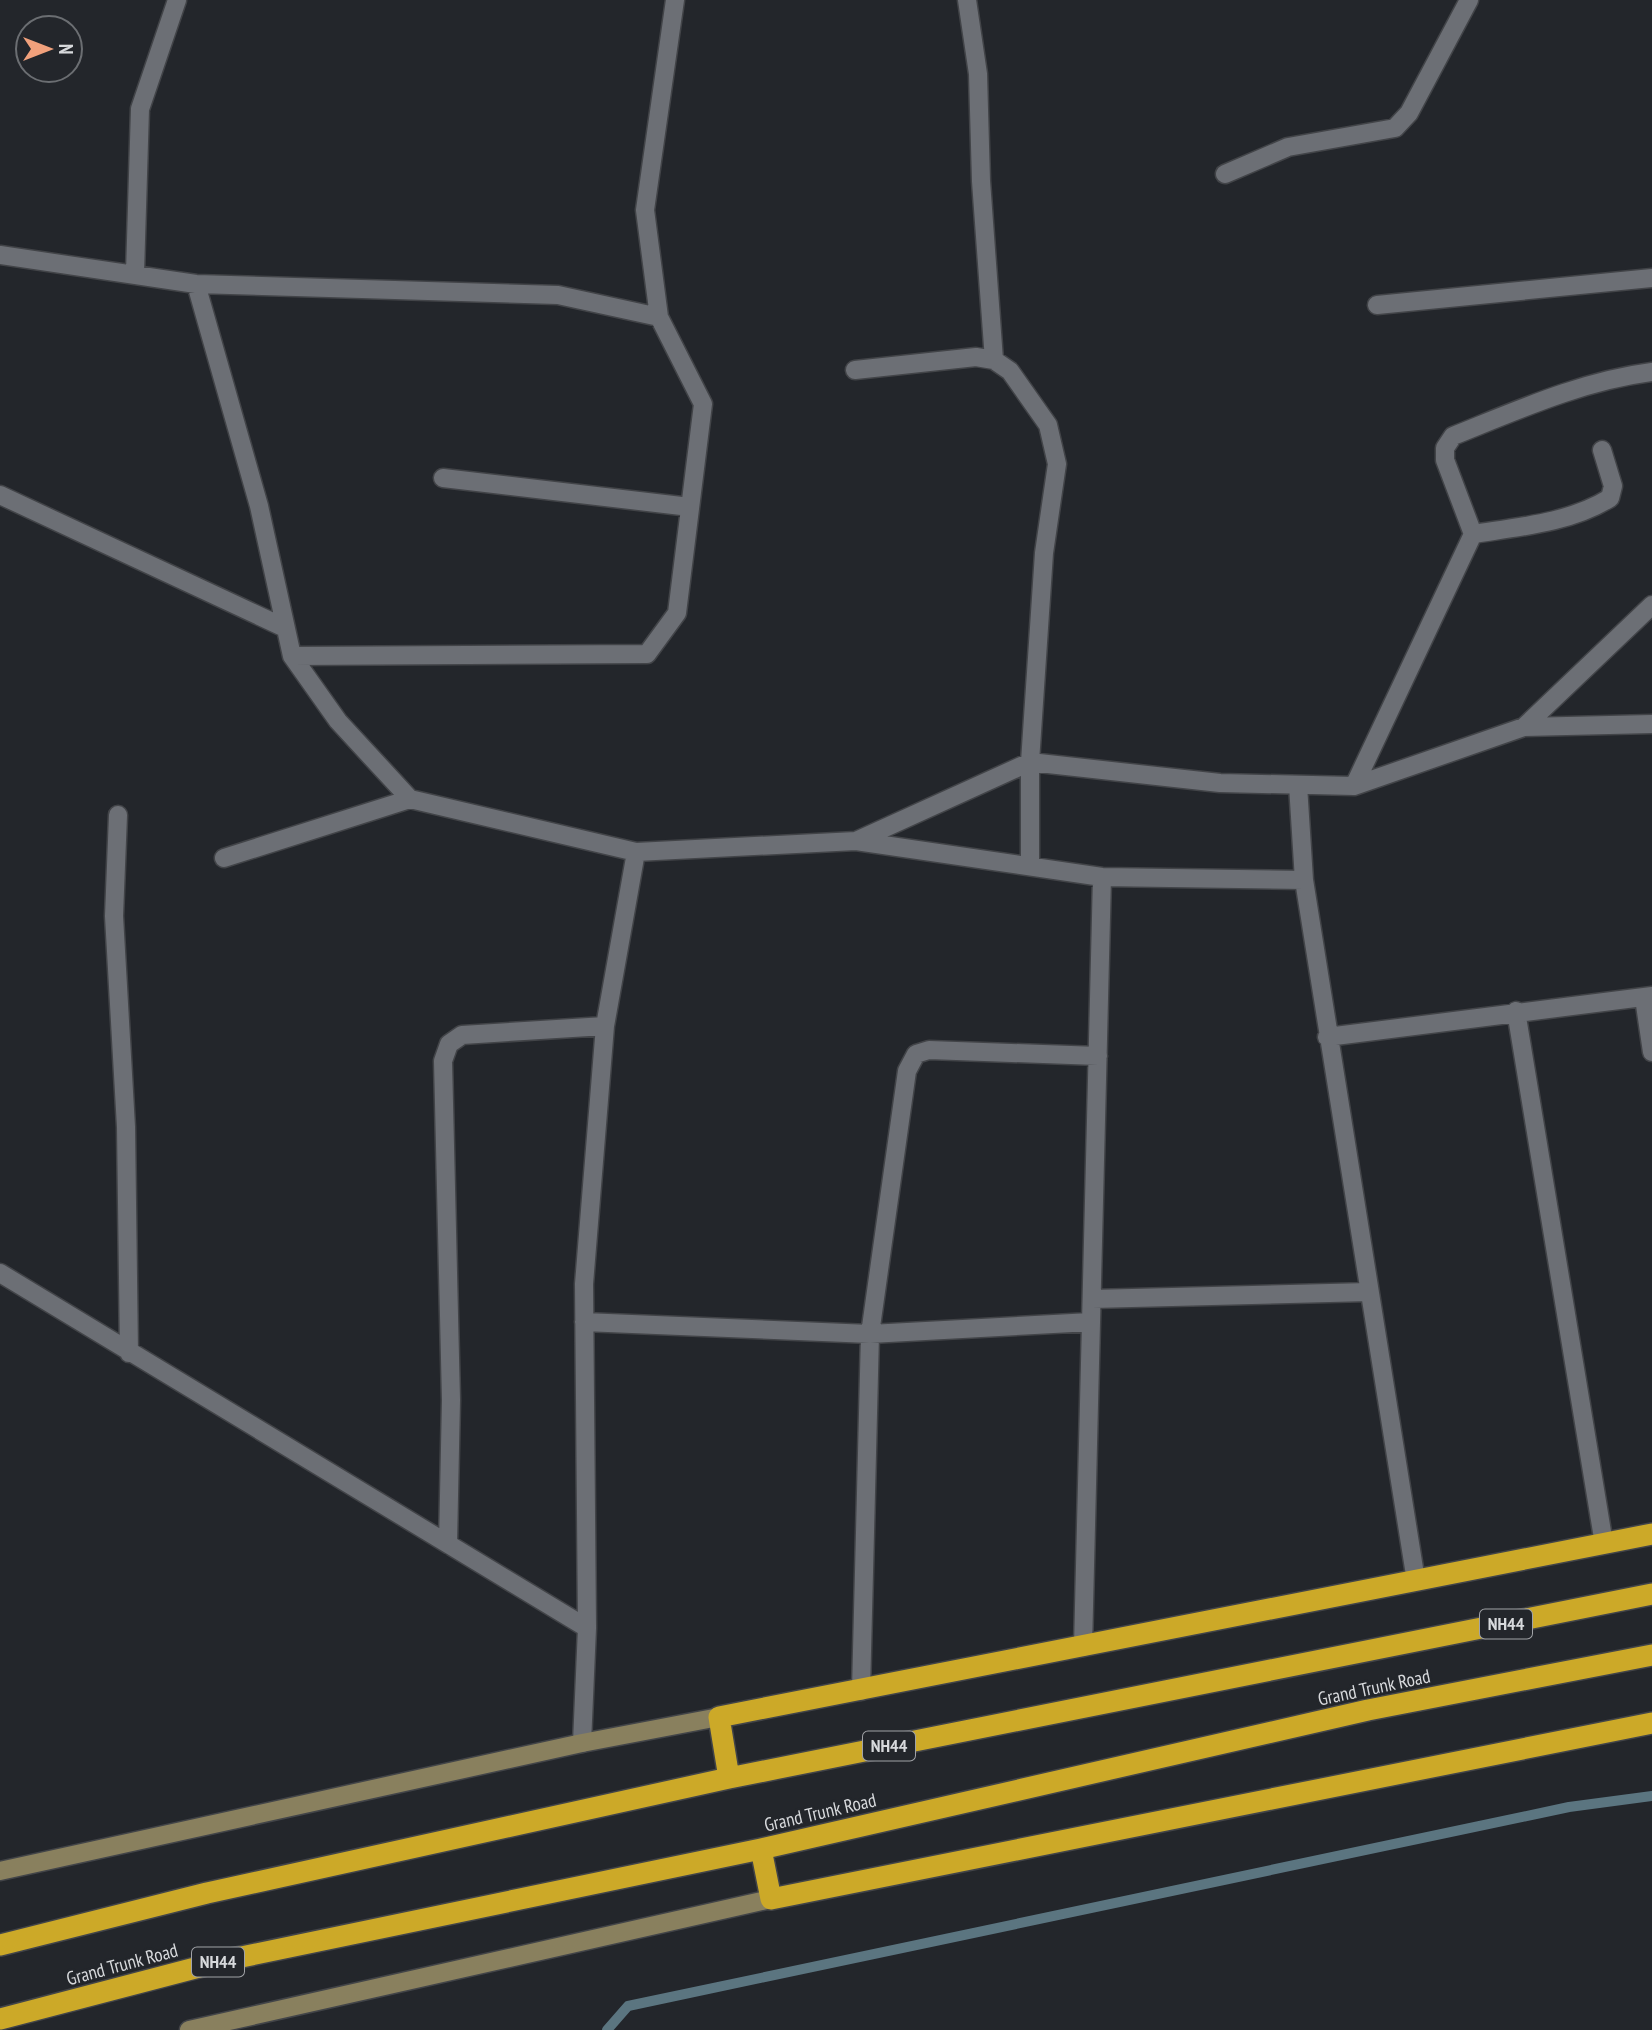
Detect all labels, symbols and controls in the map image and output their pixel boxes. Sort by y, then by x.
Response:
north arrow [14,14,84,84]
text: N [54,44,78,54]
road number: NH44 [1480,1610,1532,1638]
street label: Grand Trunk Road [1316,1663,1432,1711]
road number: NH44 [863,1731,915,1760]
street label: Grand Trunk Road [762,1787,878,1837]
street label: Grand Trunk Road [64,1938,180,1990]
road number: NH44 [192,1948,244,1976]

